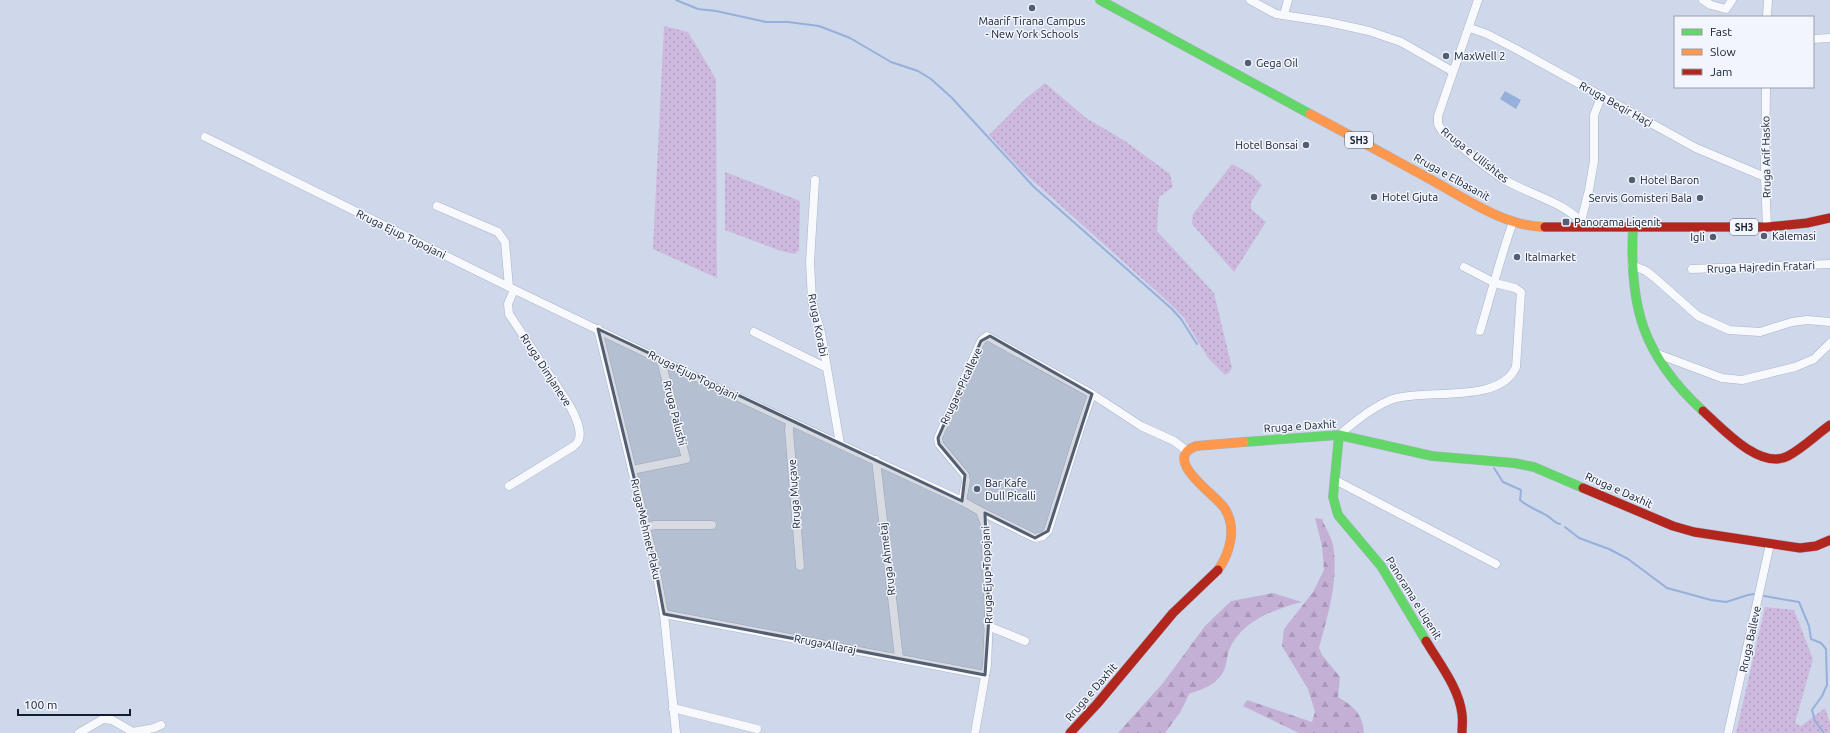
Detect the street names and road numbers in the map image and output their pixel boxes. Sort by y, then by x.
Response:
street label: Rruga Beqir Haçi [1577,79,1655,129]
street label: Rruga Arif Hasko [1759,116,1773,198]
street label: Rruga e Ullishtes [1439,125,1511,185]
road number: SH3 [1345,132,1373,148]
street label: Rruga e Elbasanit [1412,151,1493,203]
street label: Rruga Ejup Topojani [354,207,448,261]
road number: SH3 [1730,219,1758,235]
street label: Rruga Hajredin Fratari [1707,259,1815,275]
street label: Rruga Korabi [806,293,830,357]
street label: Rruga Dimjaneve [518,332,574,408]
street label: Rruga e Picalleve [938,346,984,426]
street label: Rruga Ejup Topojani [646,348,740,402]
street label: Rruga Palushi [661,379,689,447]
street label: Rruga e Daxhit [1263,417,1337,435]
street label: Rruga Muçave [786,459,802,529]
street label: Rruga e Daxhit [1583,470,1655,511]
street label: Rruga Mehmet Plaku [629,477,663,581]
street label: Rruga Ahmetaj [877,522,897,596]
street label: Rruga Ejup Topojani [979,526,995,624]
street label: Panorama e Liqenit [1384,555,1445,642]
street label: Rruga Balleve [1737,605,1763,673]
street label: Rruga Allaraj [793,632,857,656]
street label: Rruga e Daxhit [1063,660,1120,723]

